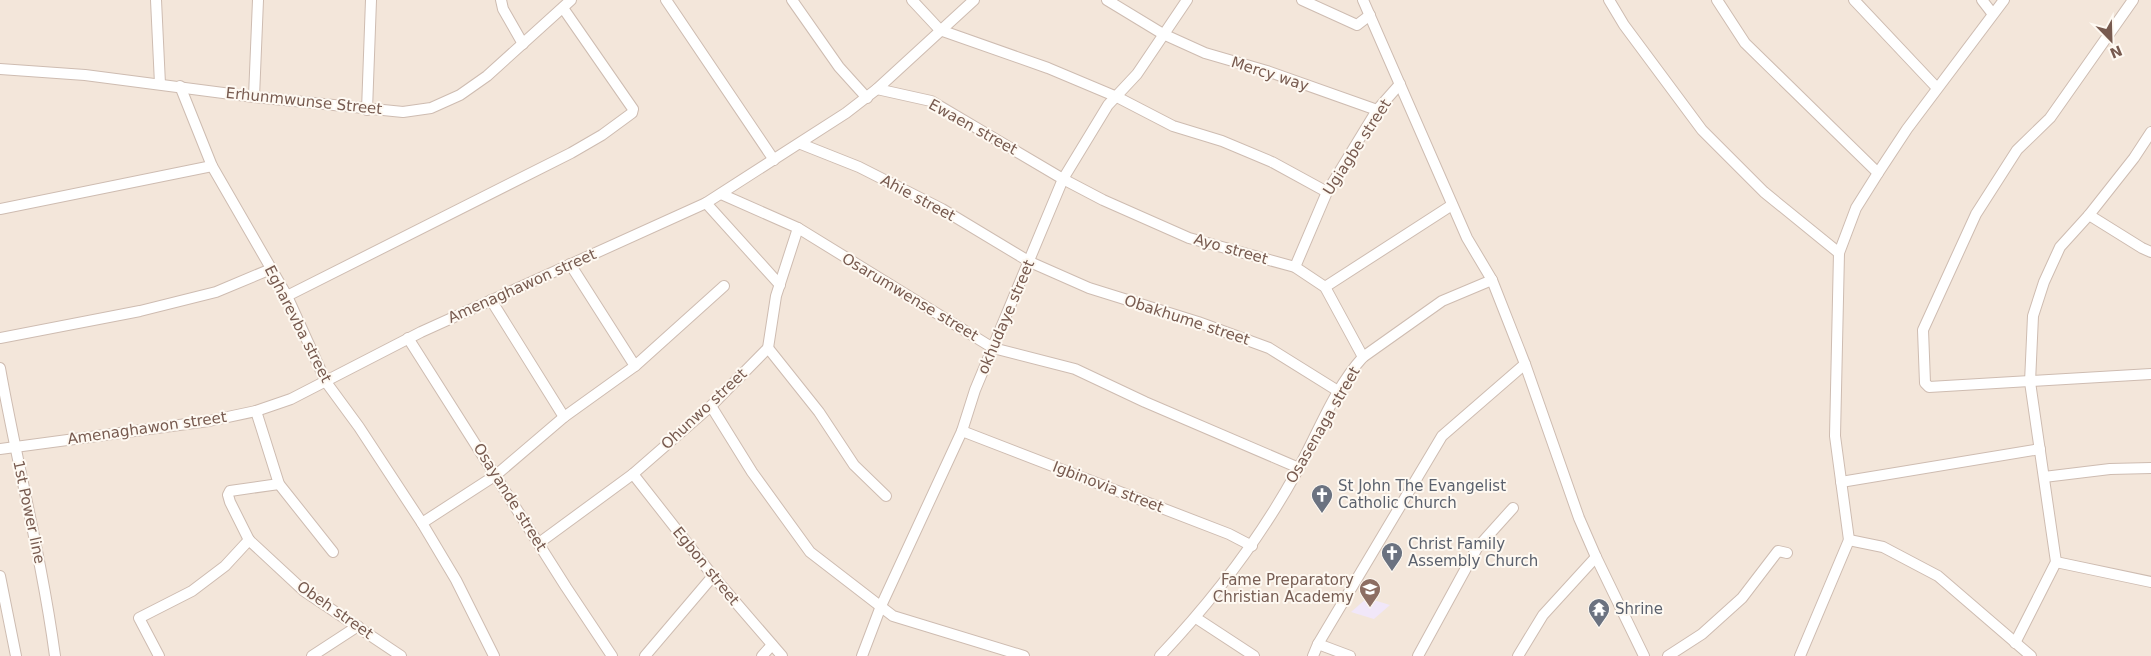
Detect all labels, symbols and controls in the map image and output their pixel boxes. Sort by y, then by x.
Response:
north arrow [2086,15,2136,65]
text: N [2108,42,2125,62]
street label: Mercy way [1229,53,1311,95]
street label: Erhunmwunse Street [225,84,383,118]
street label: Ewaen street [926,95,1020,159]
street label: Ugiagbe street [1319,96,1395,198]
street label: Ahie street [878,171,958,225]
street label: Ayo street [1192,230,1270,268]
street label: Amenaghawon street [445,245,599,327]
street label: Osarumwense street [839,249,981,345]
street label: okhudaye street [974,257,1038,377]
street label: Egharevba street [261,262,335,386]
street label: Obakhume street [1122,291,1252,349]
street label: Osasenaga street [1282,363,1364,487]
street label: Ohunwo street [657,365,751,453]
street label: Amenaghawon street [66,408,228,448]
street label: Osayande street [470,440,550,554]
street label: Igbinovia street [1050,458,1166,516]
street label: 1st Power line [9,459,49,565]
place label: St John The Evangelist Catholic Church [1338,477,1506,512]
church icon: St John The Evangelist Catholic Church [1310,483,1334,514]
street label: Egbon street [669,523,743,609]
place label: Christ Family Assembly Church [1408,535,1538,570]
church icon: Christ Family Assembly Church [1380,541,1404,572]
place label: Fame Preparatory Christian Academy [1213,571,1354,606]
street label: Obeh street [294,577,377,643]
school or university icon: Fame Preparatory Christian Academy [1358,577,1382,608]
temple icon: Shrine [1587,597,1611,628]
place label: Shrine [1615,600,1663,618]

